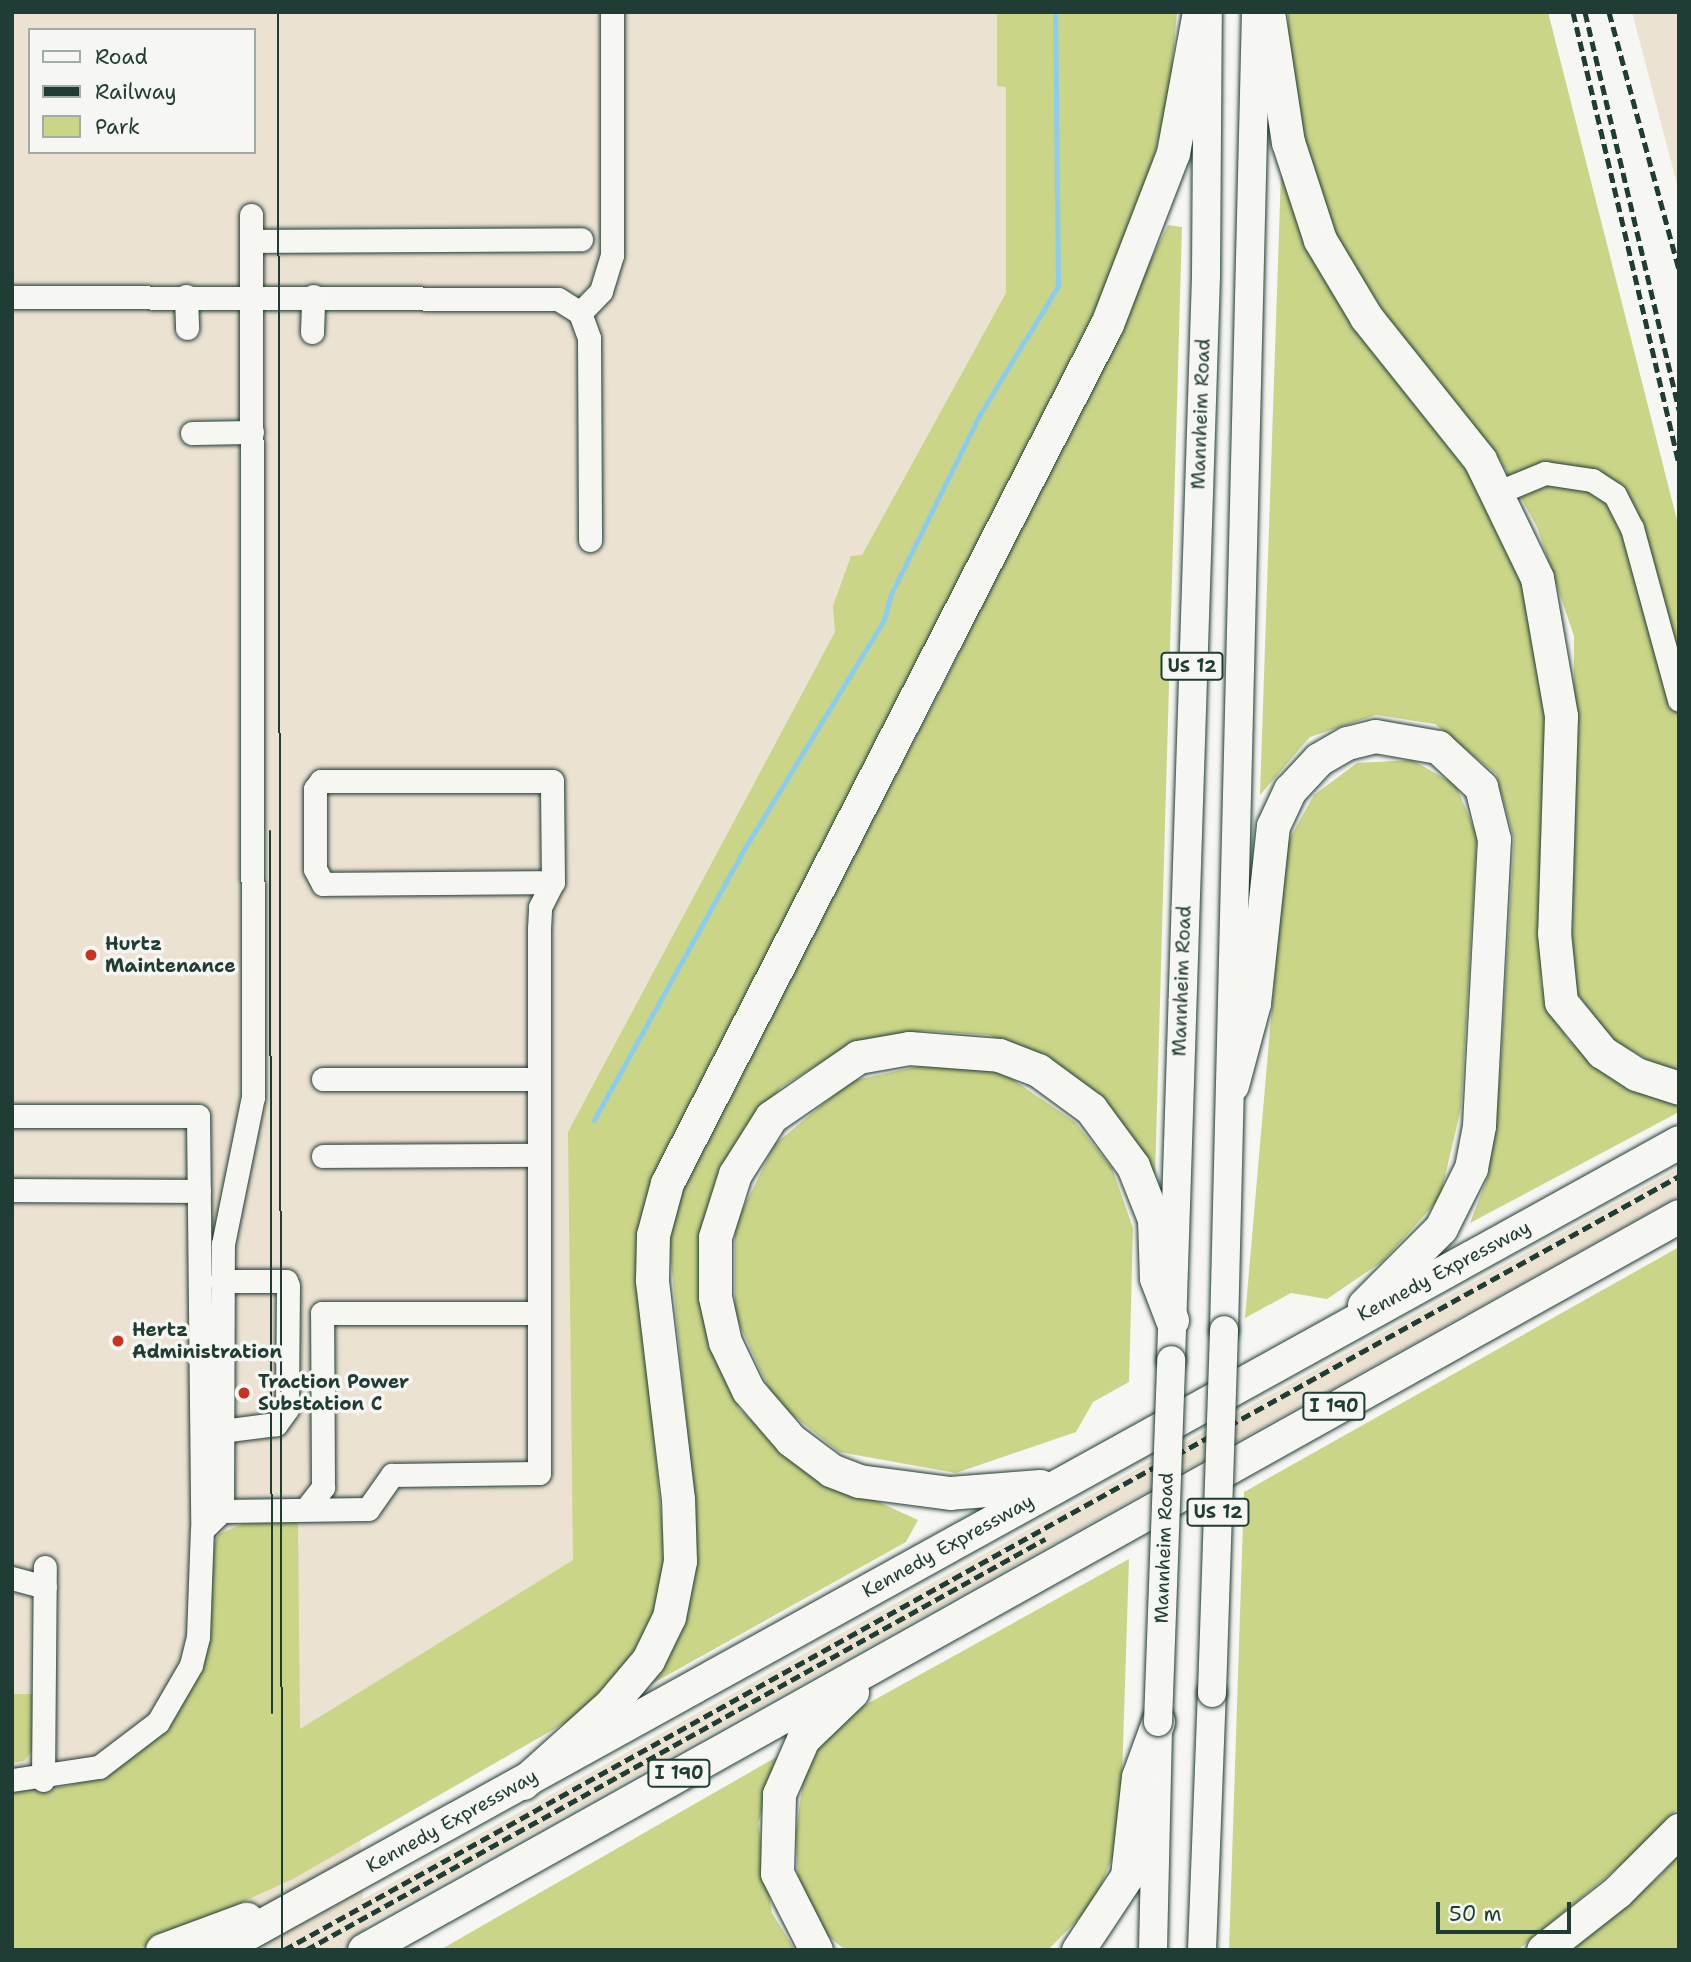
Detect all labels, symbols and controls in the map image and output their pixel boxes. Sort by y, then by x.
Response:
legend [28,28,256,154]
text: Road [95,43,148,71]
text: Railway [95,78,177,106]
text: Park [95,113,140,141]
street label: Mannheim Road [1187,338,1215,490]
road number: US 12 [1159,652,1225,680]
street label: Mannheim Road [1168,905,1196,1057]
place label: Hurtz Maintenance [105,933,236,977]
marker: Hurtz Maintenance [83,947,99,963]
street label: Kennedy Expressway [1354,1216,1534,1326]
place label: Hertz Administration [132,1319,282,1363]
marker: Hertz Administration [110,1333,126,1349]
place label: Traction Power Substation C [258,1371,409,1415]
marker: Traction Power Substation C [236,1385,252,1401]
road number: I 190 [1301,1392,1367,1420]
street label: Mannheim Road [1150,1472,1178,1624]
street label: Kennedy Expressway [858,1489,1038,1603]
road number: US 12 [1185,1498,1251,1526]
road number: I 190 [646,1758,712,1788]
street label: Kennedy Expressway [362,1764,542,1878]
scale bar [1439,1888,1574,1932]
text: 50 m [1449,1900,1502,1928]

